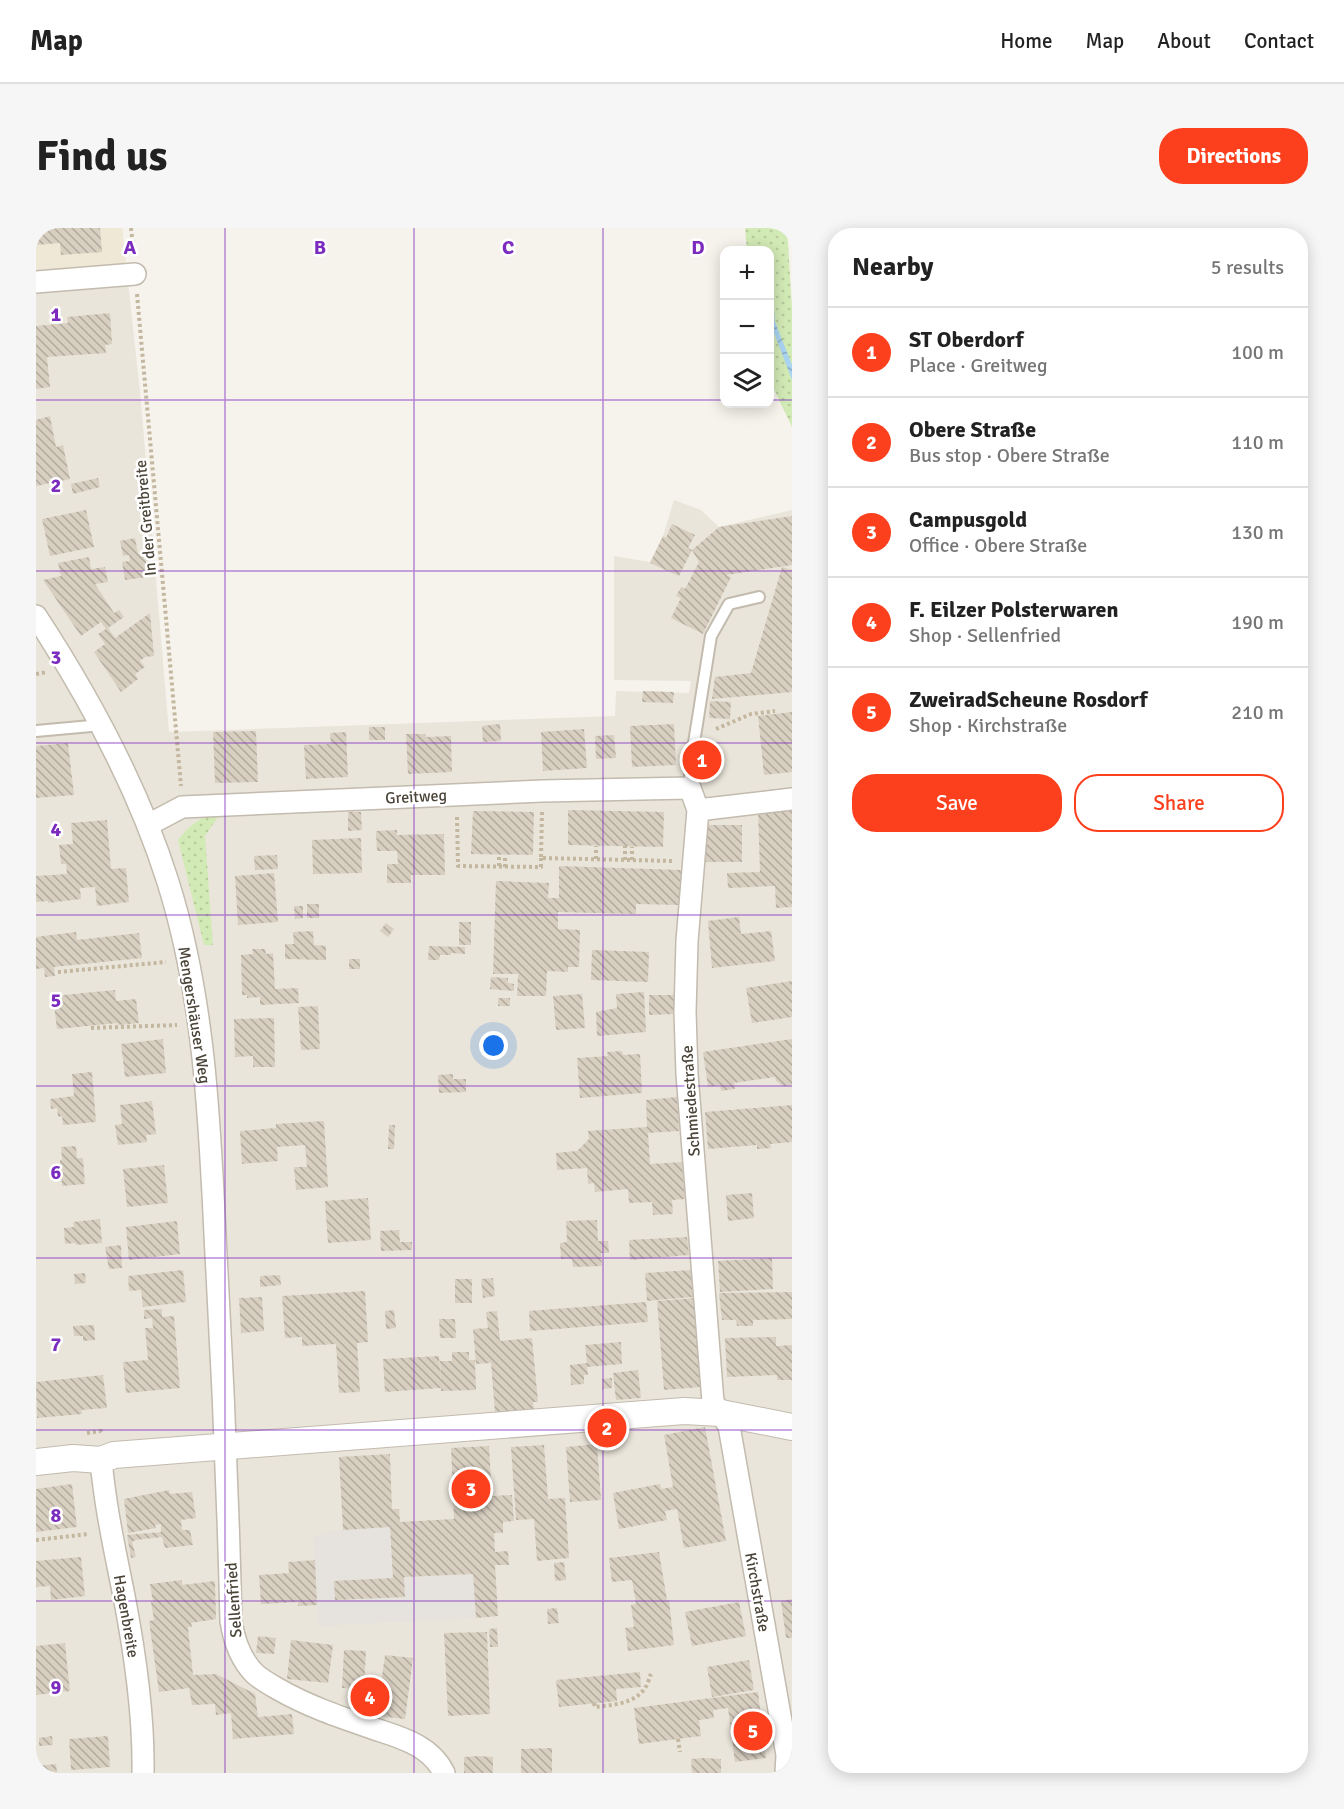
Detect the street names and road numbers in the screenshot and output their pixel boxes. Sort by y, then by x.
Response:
street label: In der Greitbreite [131,459,161,577]
street label: Greitweg [385,785,447,809]
street label: Mengershäuser Weg [173,945,215,1085]
street label: Schmiedestraße [677,1045,705,1157]
street label: Kirchstraße [740,1551,774,1633]
street label: Sellenfried [221,1562,247,1638]
street label: Hagenbreite [109,1573,143,1659]

